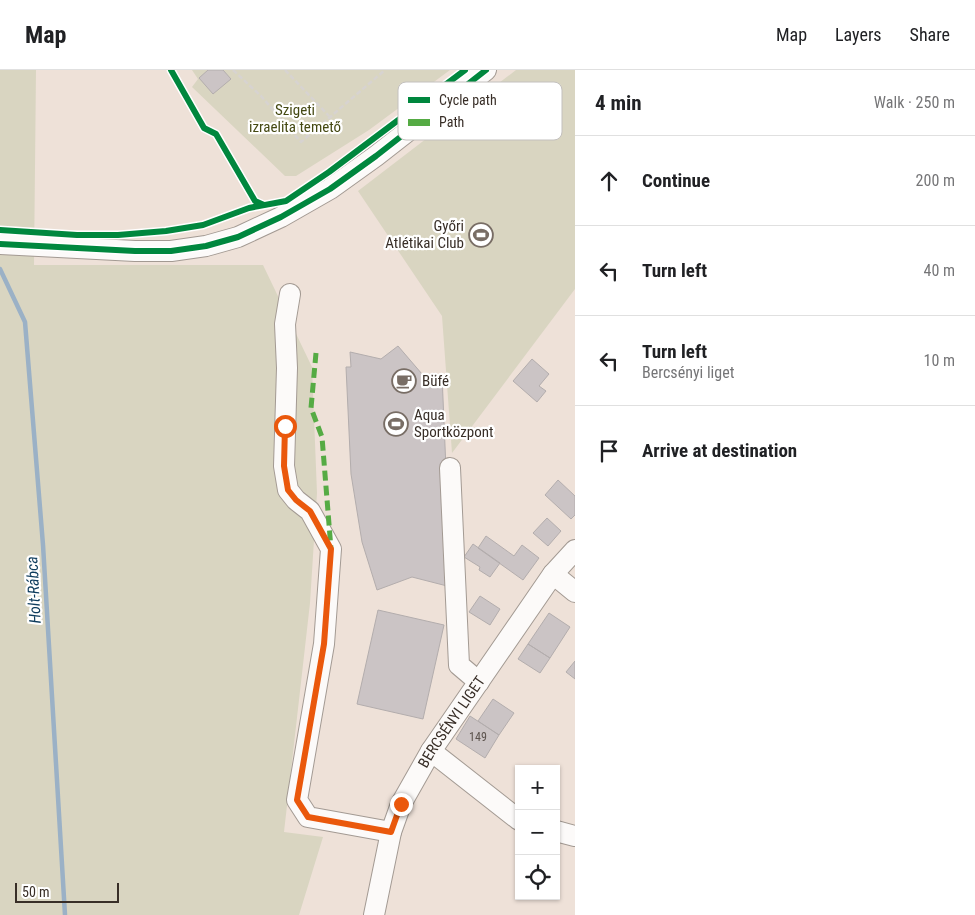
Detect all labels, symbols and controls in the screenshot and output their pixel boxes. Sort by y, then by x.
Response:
text: Map [25,21,66,49]
text: Map [776,24,807,45]
text: Layers [835,24,882,45]
text: Share [910,24,950,45]
legend [398,82,562,140]
text: 4 min [595,91,642,115]
text: Cycle path [439,92,497,108]
text: Walk · 250 m [874,93,955,112]
park label: Szigeti izraelita temető [249,101,341,136]
text: Path [439,114,464,130]
icon: ahead [595,167,623,195]
text: Continue [642,169,710,192]
text: 200 m [916,171,955,190]
place label: Győri Atlétikai Club [385,217,464,252]
sports icon: Győri Atlétikai Club [468,222,494,248]
icon: left [595,257,623,285]
text: Turn left [642,259,707,282]
text: 40 m [923,261,955,280]
text: Turn left [642,340,707,363]
icon: left [595,347,623,375]
text: 10 m [923,351,955,370]
text: Bercsényi liget [642,363,734,382]
cafe icon: Büfé [391,368,417,394]
place label: Büfé [422,372,449,390]
place label: Aqua Sportközpont [414,406,493,441]
sports icon: Aqua Sportközpont [383,411,409,437]
route start [274,415,297,438]
icon: arrive [595,437,623,465]
text: Arrive at destination [642,439,797,462]
water label: Holt-Rábca [22,556,45,624]
street label: BERCSÉNYI LIGET [414,672,489,771]
house number: 149 [469,730,487,744]
map controls [515,765,560,900]
button: + [515,765,560,810]
route end [390,793,413,816]
button: − [515,810,560,855]
button: locate [515,855,560,900]
scale bar [15,880,119,903]
text: 50 m [22,884,50,900]

